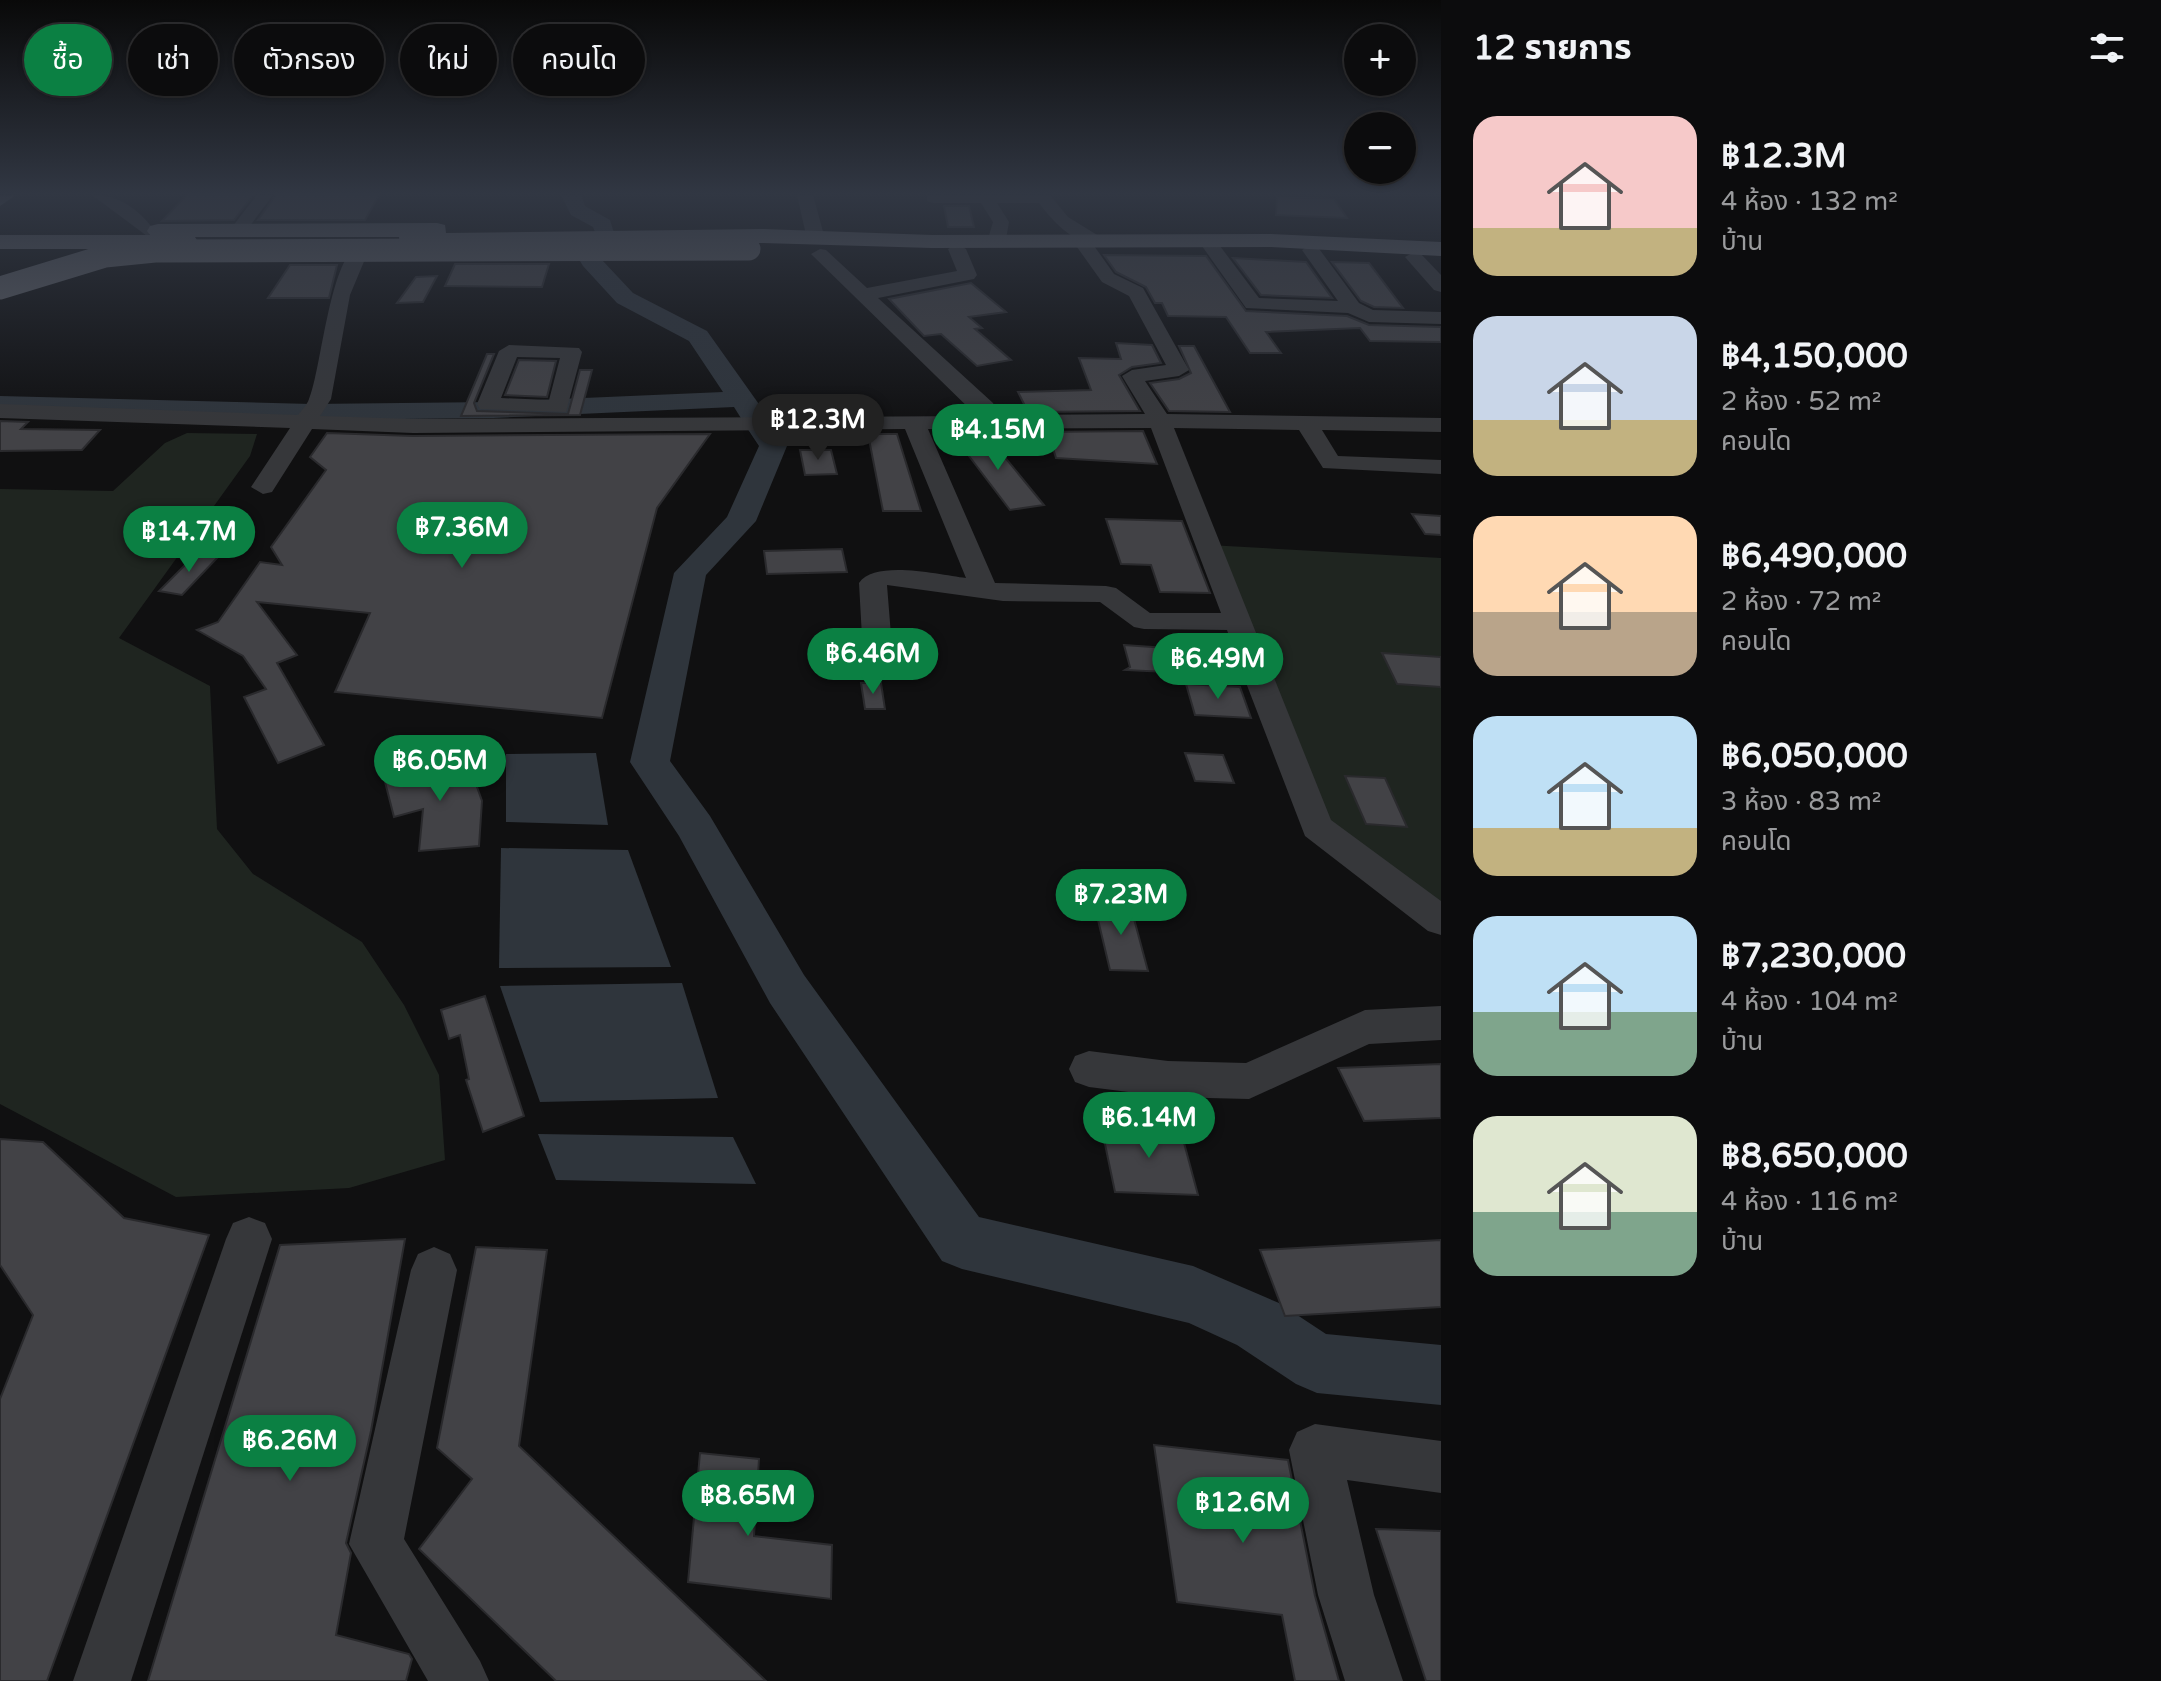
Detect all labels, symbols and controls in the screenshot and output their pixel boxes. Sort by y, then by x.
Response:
chip: ซื้อ [24,24,112,96]
chip: เช่า [128,24,218,96]
chip: ตัวกรอง [234,24,384,96]
chip: ใหม่ [400,24,497,96]
chip: คอนโด [513,24,645,96]
map controls [1344,24,1416,184]
button: + [1344,24,1416,96]
icon: filters [2085,26,2129,70]
text: 12 รายการ [1473,28,1632,69]
button: − [1344,112,1416,184]
text: ฿12.3M [1721,136,1847,177]
icon: home [1537,148,1633,244]
text: 4 ห้อง · 132 m² [1721,186,1898,217]
text: บ้าน [1721,226,1763,257]
text: ฿4,150,000 [1721,336,1908,377]
icon: home [1537,348,1633,444]
text: 2 ห้อง · 52 m² [1721,386,1881,417]
pin: ฿12.3M [753,394,883,462]
text: ฿12.3M [770,404,866,435]
pin: ฿4.15M [933,404,1063,472]
text: ฿4.15M [950,414,1046,445]
text: คอนโด [1721,426,1792,457]
pin: ฿7.36M [397,502,527,570]
pin: ฿14.7M [124,506,254,574]
text: ฿7.36M [415,512,509,543]
text: ฿14.7M [141,516,237,547]
text: ฿6,490,000 [1721,536,1907,577]
icon: home [1537,548,1633,644]
text: 2 ห้อง · 72 m² [1721,586,1881,617]
text: คอนโด [1721,626,1792,657]
pin: ฿6.46M [808,628,938,696]
pin: ฿6.49M [1153,633,1283,701]
text: ฿6.46M [825,638,921,669]
text: ฿6.49M [1170,643,1266,674]
pin: ฿6.05M [375,735,505,803]
text: ฿6,050,000 [1721,736,1908,777]
text: ฿6.05M [392,745,488,776]
icon: home [1537,748,1633,844]
text: 3 ห้อง · 83 m² [1721,786,1881,817]
text: คอนโด [1721,826,1792,857]
pin: ฿7.23M [1056,869,1186,937]
text: ฿7.23M [1074,879,1168,910]
text: ฿7,230,000 [1721,936,1906,977]
icon: home [1537,948,1633,1044]
text: 4 ห้อง · 104 m² [1721,986,1898,1017]
text: บ้าน [1721,1026,1763,1057]
pin: ฿6.14M [1084,1092,1214,1160]
text: ฿6.14M [1101,1102,1197,1133]
text: ฿8,650,000 [1721,1136,1908,1177]
icon: home [1537,1148,1633,1244]
text: 4 ห้อง · 116 m² [1721,1186,1898,1217]
text: บ้าน [1721,1226,1763,1257]
pin: ฿6.26M [225,1415,355,1483]
text: ฿6.26M [242,1425,338,1456]
pin: ฿8.65M [683,1470,813,1538]
pin: ฿12.6M [1178,1477,1308,1545]
text: ฿8.65M [700,1480,796,1511]
text: ฿12.6M [1195,1487,1291,1518]

